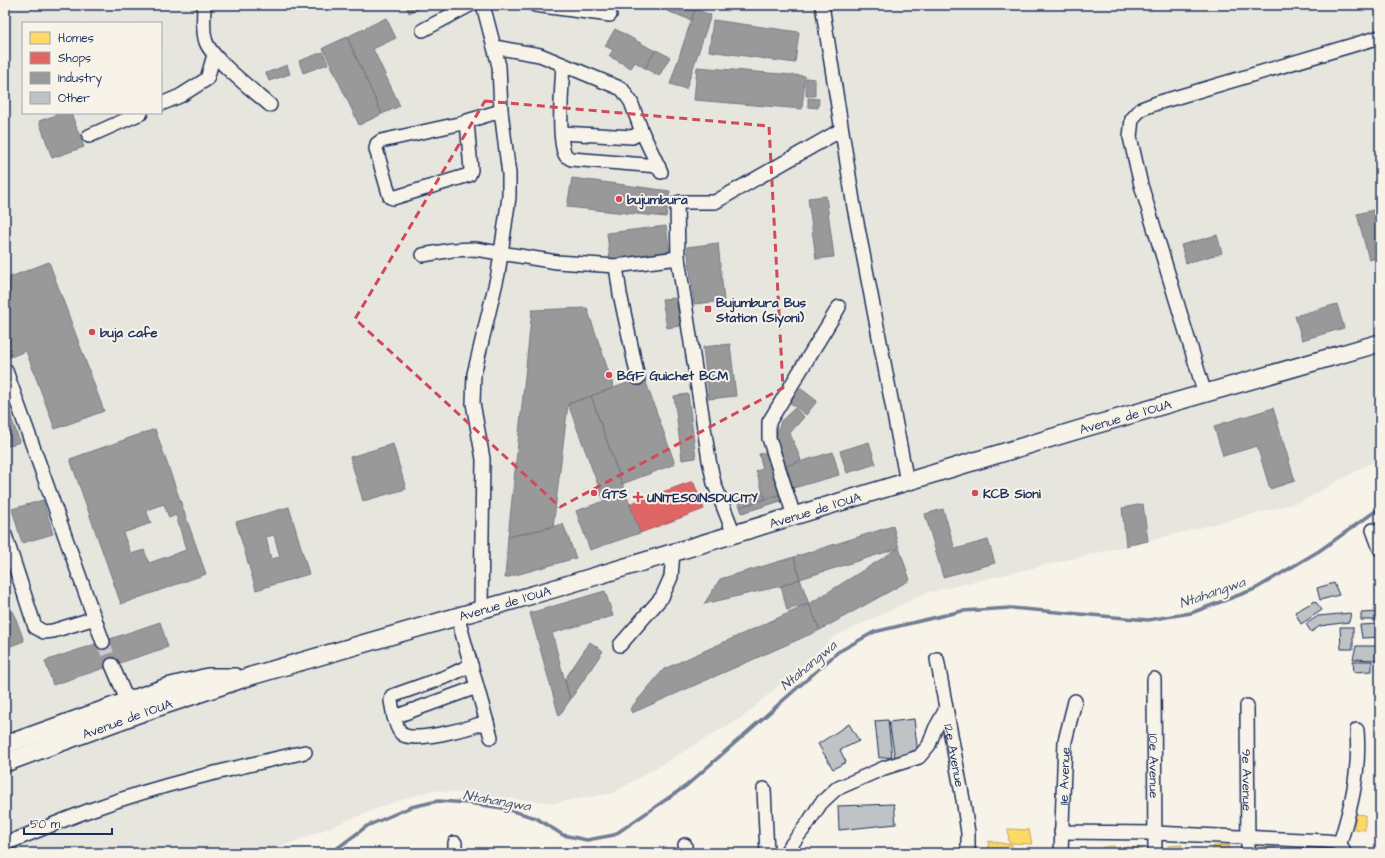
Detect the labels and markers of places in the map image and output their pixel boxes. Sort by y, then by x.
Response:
place label: bujumbura [627,191,688,210]
marker: bujumbura [614,194,624,204]
place label: Bujumbura Bus Station (Siyoni) [715,294,807,328]
marker: Bujumbura Bus Station (Siyoni) [703,304,713,314]
place label: buja cafe [100,324,158,343]
marker: buja cafe [87,327,97,337]
place label: BGF Guichet BCM [617,367,729,385]
marker: BGF Guichet BCM [604,370,614,380]
place label: GTS [602,485,628,503]
place label: KCB Sioni [983,485,1042,503]
marker: GTS [589,488,599,498]
marker: KCB Sioni [970,488,980,498]
place label: UNITESOINSDUCITY [646,489,759,507]
marker: UNITESOINSDUCITY [632,491,644,503]

